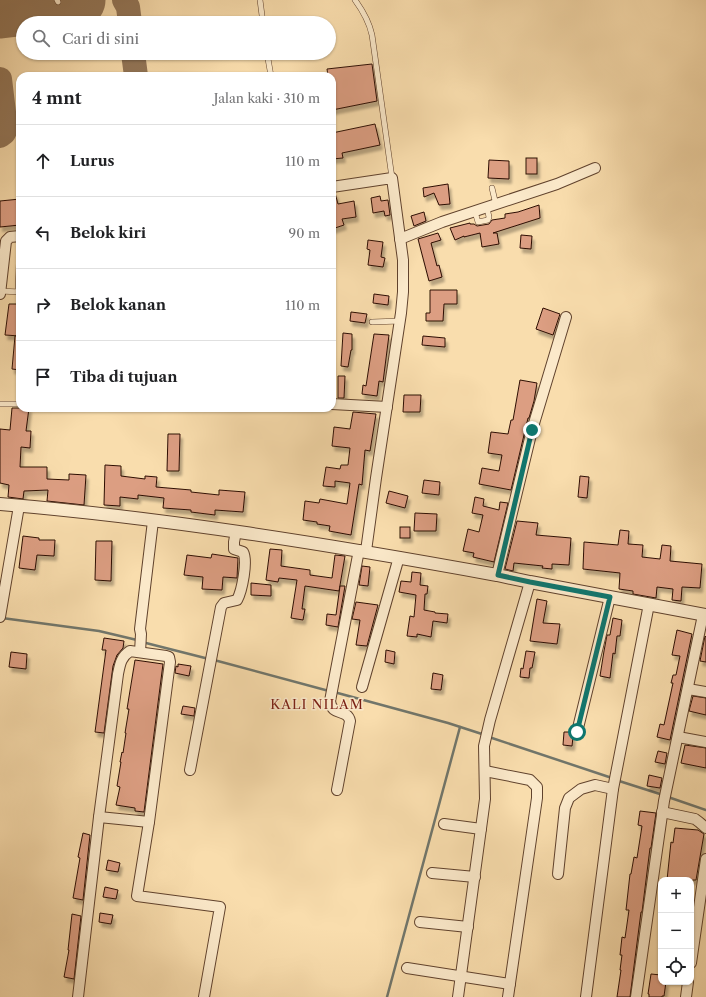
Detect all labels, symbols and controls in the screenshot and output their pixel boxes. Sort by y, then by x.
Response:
search box [16,16,336,60]
icon: search [30,27,52,49]
text: Cari di sini [62,29,139,48]
text: 4 mnt [32,88,82,108]
text: Jalan kaki · 310 m [214,90,320,106]
icon: ahead [32,150,54,172]
text: Lurus [70,151,115,170]
text: 110 m [285,153,320,169]
icon: left [32,222,54,244]
text: Belok kiri [70,223,146,242]
text: 90 m [289,225,320,241]
icon: right [32,294,54,316]
text: Belok kanan [70,295,166,314]
text: 110 m [285,297,320,313]
icon: arrive [32,366,54,388]
text: Tiba di tujuan [70,367,178,386]
route end [523,421,541,439]
district label: KALI NILAM [270,696,364,712]
route start [568,723,586,741]
map controls [658,877,694,985]
button: + [658,877,694,913]
button: − [658,913,694,949]
button: locate [658,949,694,985]

